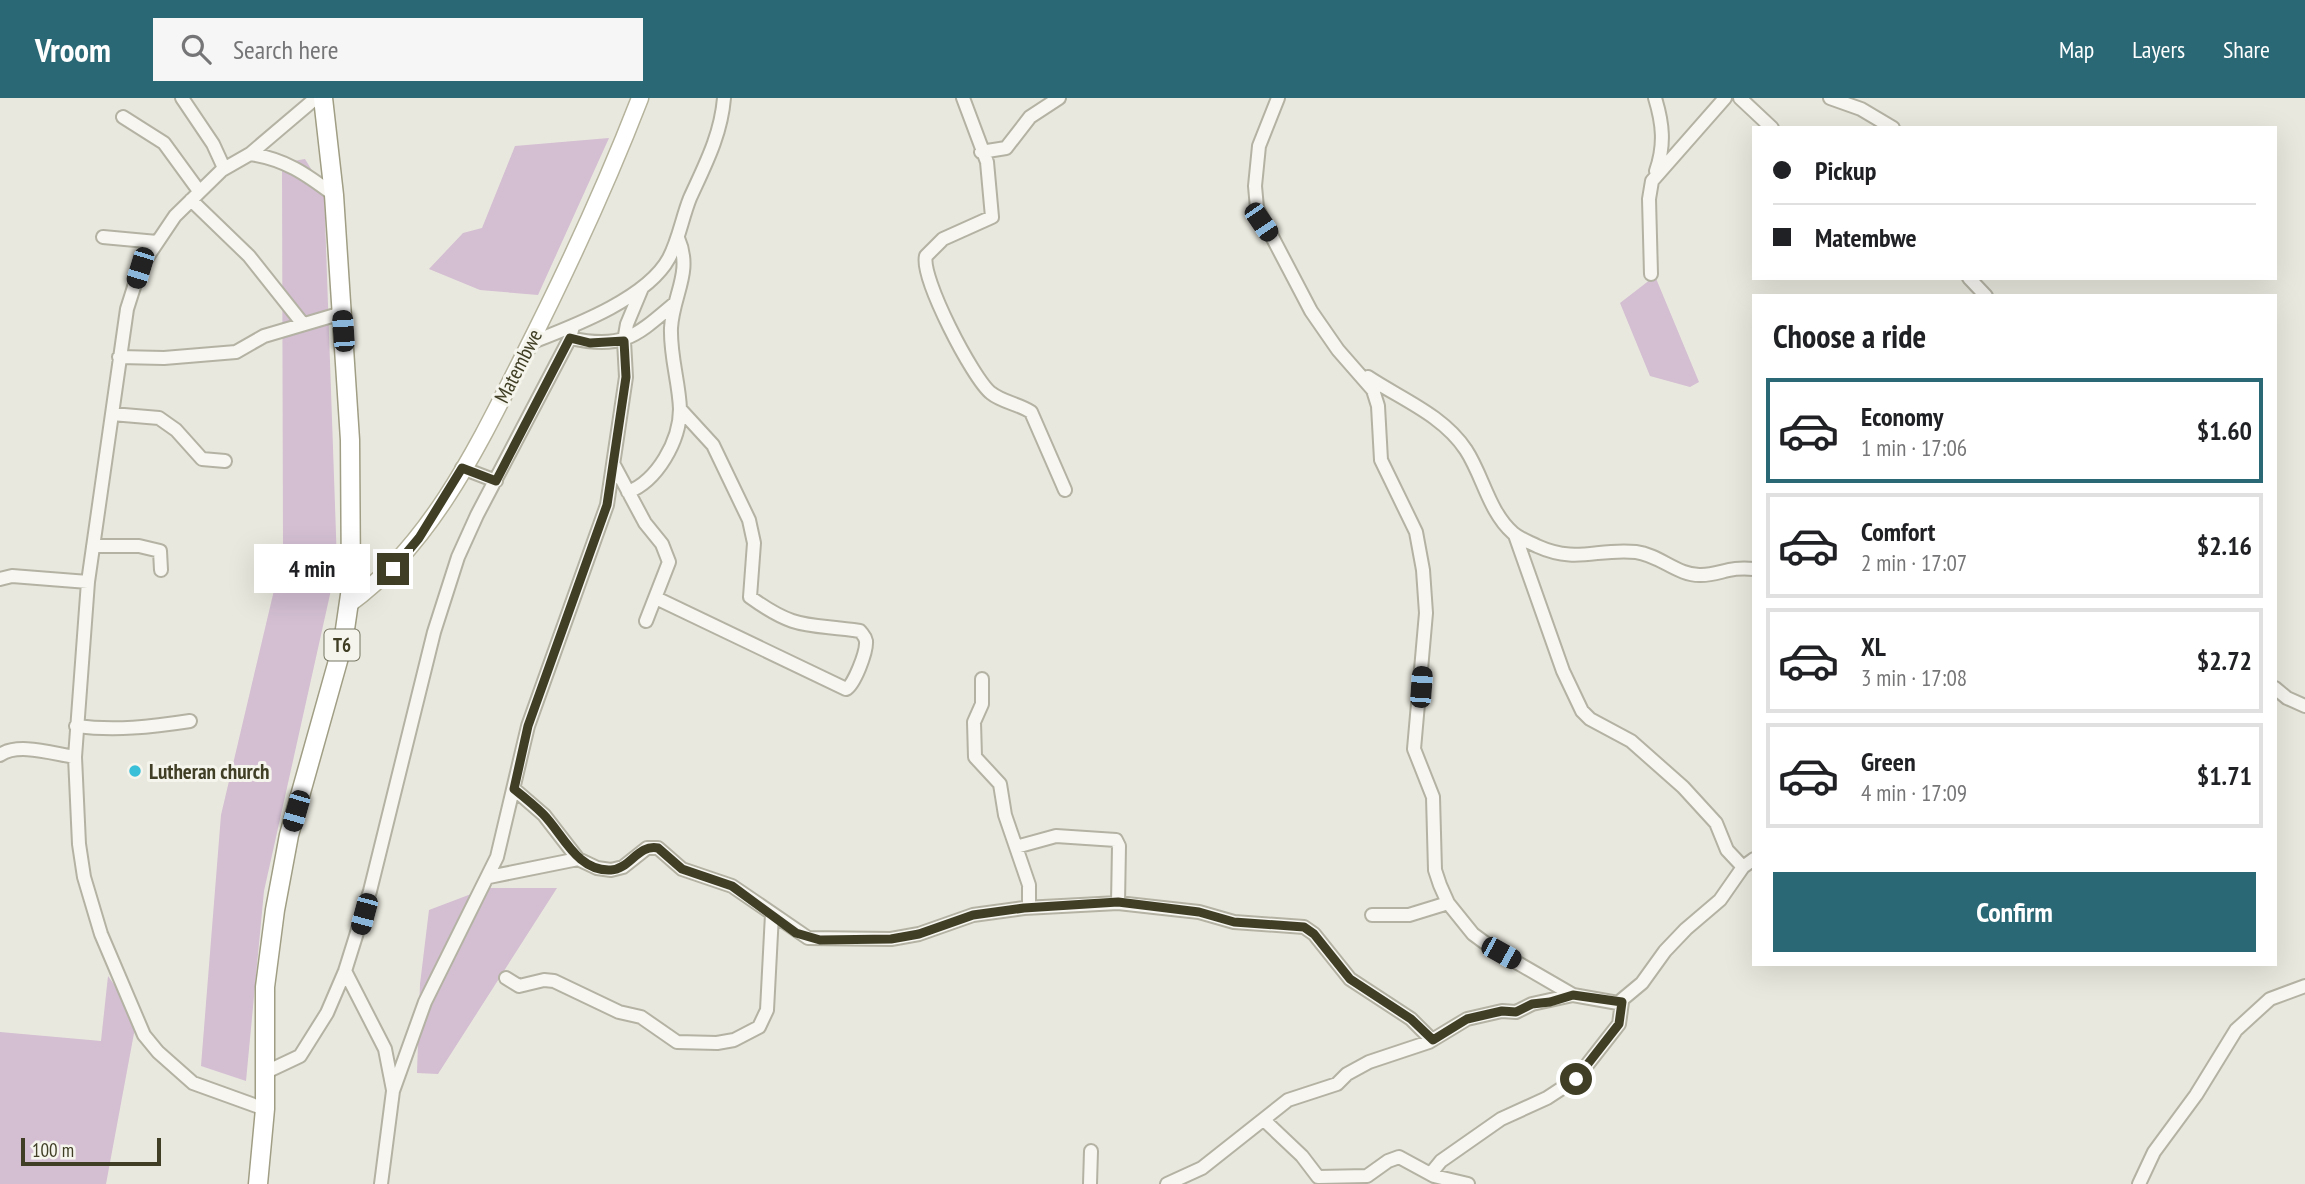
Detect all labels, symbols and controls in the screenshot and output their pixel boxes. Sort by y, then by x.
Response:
search box [153,18,643,81]
text: Vroom [35,28,111,71]
icon: search [177,30,215,68]
text: Search here [233,33,339,66]
text: Map [2059,34,2094,65]
text: Layers [2132,34,2185,65]
text: Share [2223,34,2270,65]
text: Pickup [1815,154,1876,187]
car [1241,199,1282,245]
text: Matembwe [1815,221,1917,254]
car [124,245,157,291]
car [332,309,355,353]
text: Choose a ride [1773,315,1926,357]
street label: Matembwe [488,324,548,408]
icon: car [1777,399,1840,462]
text: Economy [1861,400,1943,433]
text: $1.60 [2197,414,2252,447]
text: 1 min · 17:06 [1861,433,1967,462]
icon: car [1777,514,1840,577]
text: Comfort [1861,515,1935,548]
text: $2.16 [2197,529,2252,562]
callout: 4 min [253,545,368,594]
text: 2 min · 17:07 [1861,548,1967,577]
route end [377,553,409,585]
text: 4 min [289,554,335,583]
icon: car [1777,629,1840,692]
road number: T6 [324,630,360,660]
text: XL [1861,630,1886,663]
text: $2.72 [2197,644,2252,677]
text: 3 min · 17:08 [1861,663,1967,692]
car [1410,665,1433,709]
icon: car [1777,744,1840,807]
text: Green [1861,745,1916,778]
place label: Lutheran church [149,758,269,785]
text: $1.71 [2197,759,2252,792]
marker: Lutheran church [127,763,143,779]
text: 4 min · 17:09 [1861,778,1967,807]
car [281,788,312,834]
button: Confirm [1773,872,2256,952]
car [349,891,380,937]
car [1478,934,1525,972]
route start [1560,1063,1592,1095]
scale bar [21,1135,161,1167]
text: 100 m [32,1138,74,1162]

